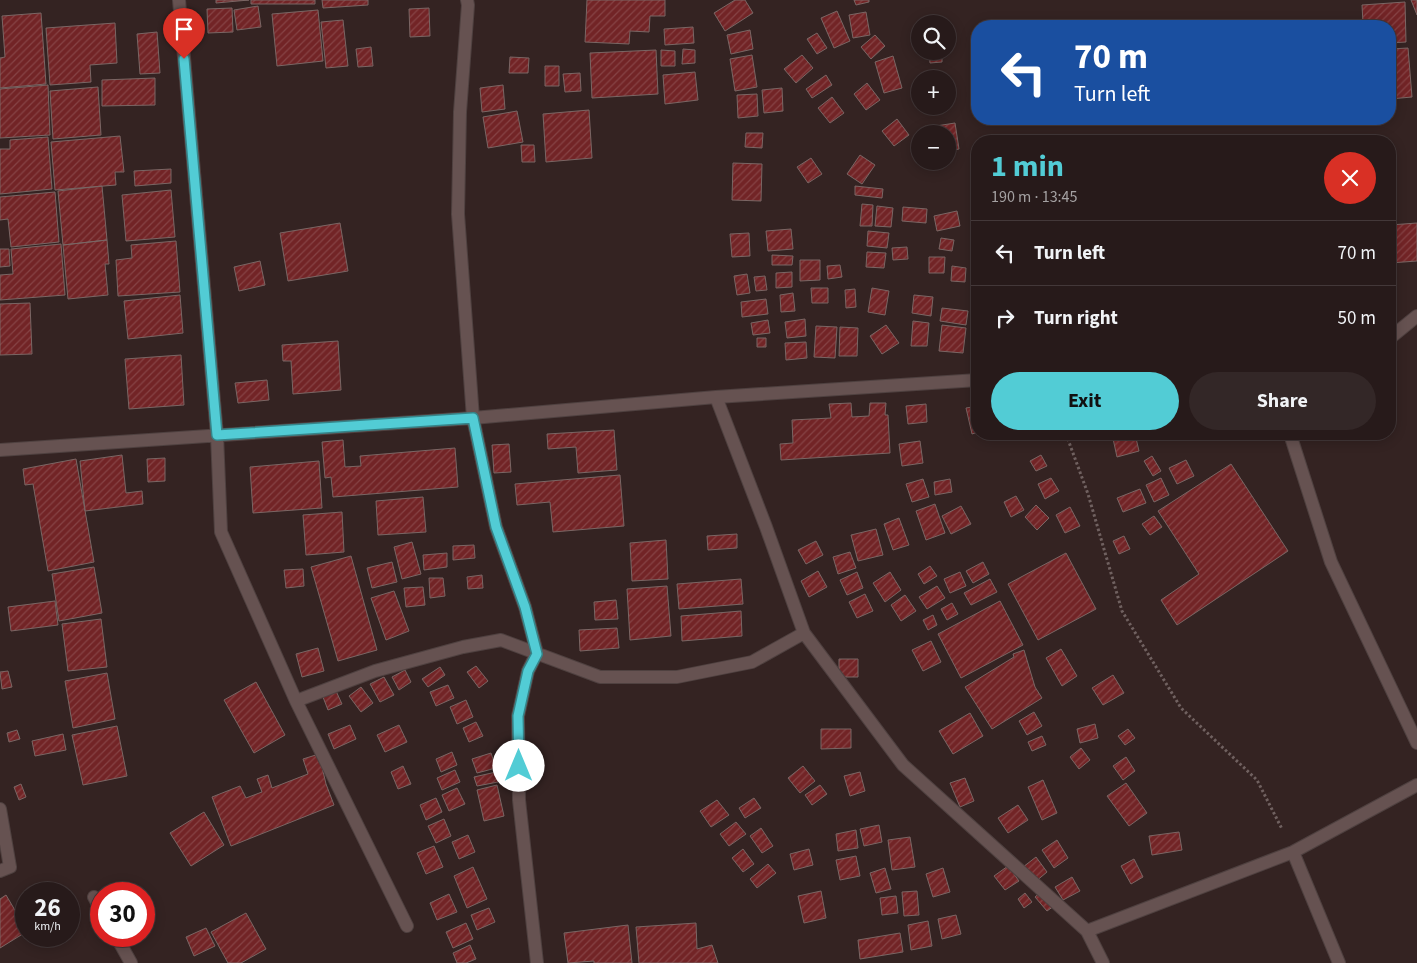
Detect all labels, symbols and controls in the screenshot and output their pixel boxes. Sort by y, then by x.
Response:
pin [163,8,205,59]
icon: arrive [170,15,198,43]
map controls [911,15,956,170]
button: search [911,15,956,60]
text: 70 m [1074,32,1148,82]
icon: left [991,40,1056,105]
button: + [911,70,956,115]
text: Turn left [1074,78,1150,110]
button: − [911,125,956,170]
text: 1 min [991,145,1064,188]
button: close [1324,152,1376,204]
text: 190 m · 13:45 [991,186,1078,208]
icon: left [991,239,1019,267]
text: Turn left [1034,240,1105,267]
text: 70 m [1338,240,1376,267]
icon: right [991,304,1019,332]
text: Turn right [1034,305,1118,332]
text: 50 m [1338,305,1376,332]
button: Exit [991,372,1179,430]
button: Share [1189,372,1376,430]
position arrow [492,739,544,791]
speed limit sign: 30 [90,882,155,947]
text: 26 [34,890,61,926]
text: km/h [34,918,61,935]

